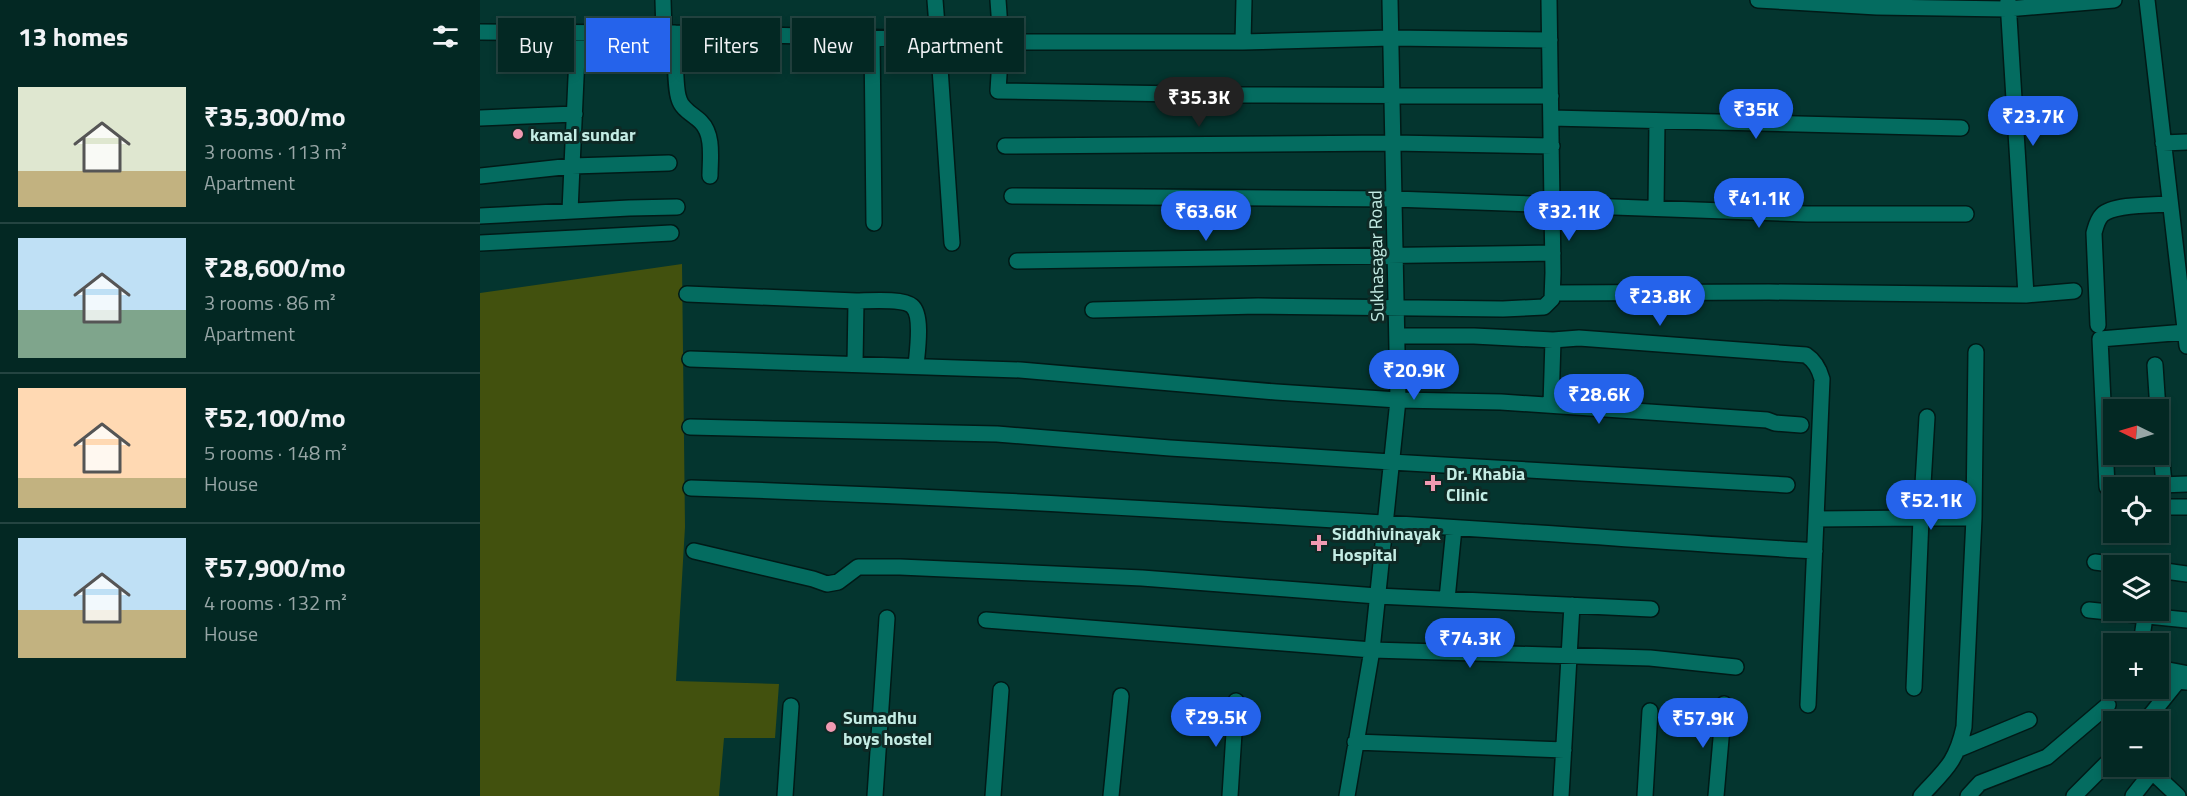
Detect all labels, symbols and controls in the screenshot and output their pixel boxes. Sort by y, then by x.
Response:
text: 13 homes [18,17,128,56]
chip: Buy [498,18,574,72]
chip: Rent [586,18,670,72]
chip: Filters [682,18,780,72]
chip: New [792,18,874,72]
chip: Apartment [886,18,1024,72]
icon: filters [429,20,462,53]
pin: ₹35.3K [1150,77,1248,128]
text: ₹35.3K [1168,81,1230,112]
pin: ₹35K [1720,89,1792,140]
text: ₹35K [1733,93,1779,124]
pin: ₹23.7K [1984,96,2082,147]
text: ₹35,300/mo [204,97,346,136]
text: ₹23.7K [2002,100,2064,131]
icon: home [66,111,138,183]
place label: kamal sundar [530,121,636,148]
marker: kamal sundar [511,127,525,141]
text: 3 rooms · 113 m² [204,136,347,167]
text: Apartment [204,167,295,198]
pin: ₹41.1K [1710,178,1808,229]
text: ₹41.1K [1728,182,1790,213]
street label: Sukhasagar Road [1361,190,1391,322]
pin: ₹63.6K [1157,191,1255,242]
pin: ₹32.1K [1520,191,1618,242]
text: ₹63.6K [1175,195,1237,226]
text: ₹32.1K [1538,195,1600,226]
text: ₹28,600/mo [204,248,346,287]
icon: home [66,262,138,334]
pin: ₹23.8K [1611,276,1709,327]
text: ₹23.8K [1629,280,1691,311]
text: 3 rooms · 86 m² [204,287,336,318]
text: Apartment [204,318,295,349]
pin: ₹20.9K [1365,350,1463,401]
text: ₹20.9K [1383,354,1445,385]
pin: ₹28.6K [1550,374,1648,425]
text: ₹28.6K [1568,378,1630,409]
text: ₹52,100/mo [204,398,346,437]
north arrow [2103,399,2169,465]
map controls [2103,399,2169,777]
icon: home [66,412,138,484]
text: 5 rooms · 148 m² [204,437,347,468]
place label: Dr. Khabia Clinic [1446,460,1525,508]
text: House [204,468,258,499]
marker: Dr. Khabia Clinic [1424,474,1442,492]
button: locate [2103,477,2169,543]
pin: ₹52.1K [1882,480,1980,531]
text: ₹52.1K [1900,484,1962,515]
place label: Siddhivinayak Hospital [1332,520,1441,568]
marker: Siddhivinayak Hospital [1310,534,1328,552]
text: ₹57,900/mo [204,548,346,587]
button: layers [2103,555,2169,621]
icon: home [66,562,138,634]
text: 4 rooms · 132 m² [204,587,347,618]
text: House [204,618,258,649]
pin: ₹74.3K [1421,618,1519,669]
text: ₹74.3K [1439,622,1501,653]
button: + [2103,633,2169,699]
pin: ₹29.5K [1167,697,1265,748]
pin: ₹57.9K [1654,698,1752,749]
text: ₹29.5K [1185,701,1247,732]
text: ₹57.9K [1672,702,1734,733]
place label: Sumadhu boys hostel [843,704,932,752]
button: − [2103,711,2169,777]
marker: Sumadhu boys hostel [824,720,838,734]

